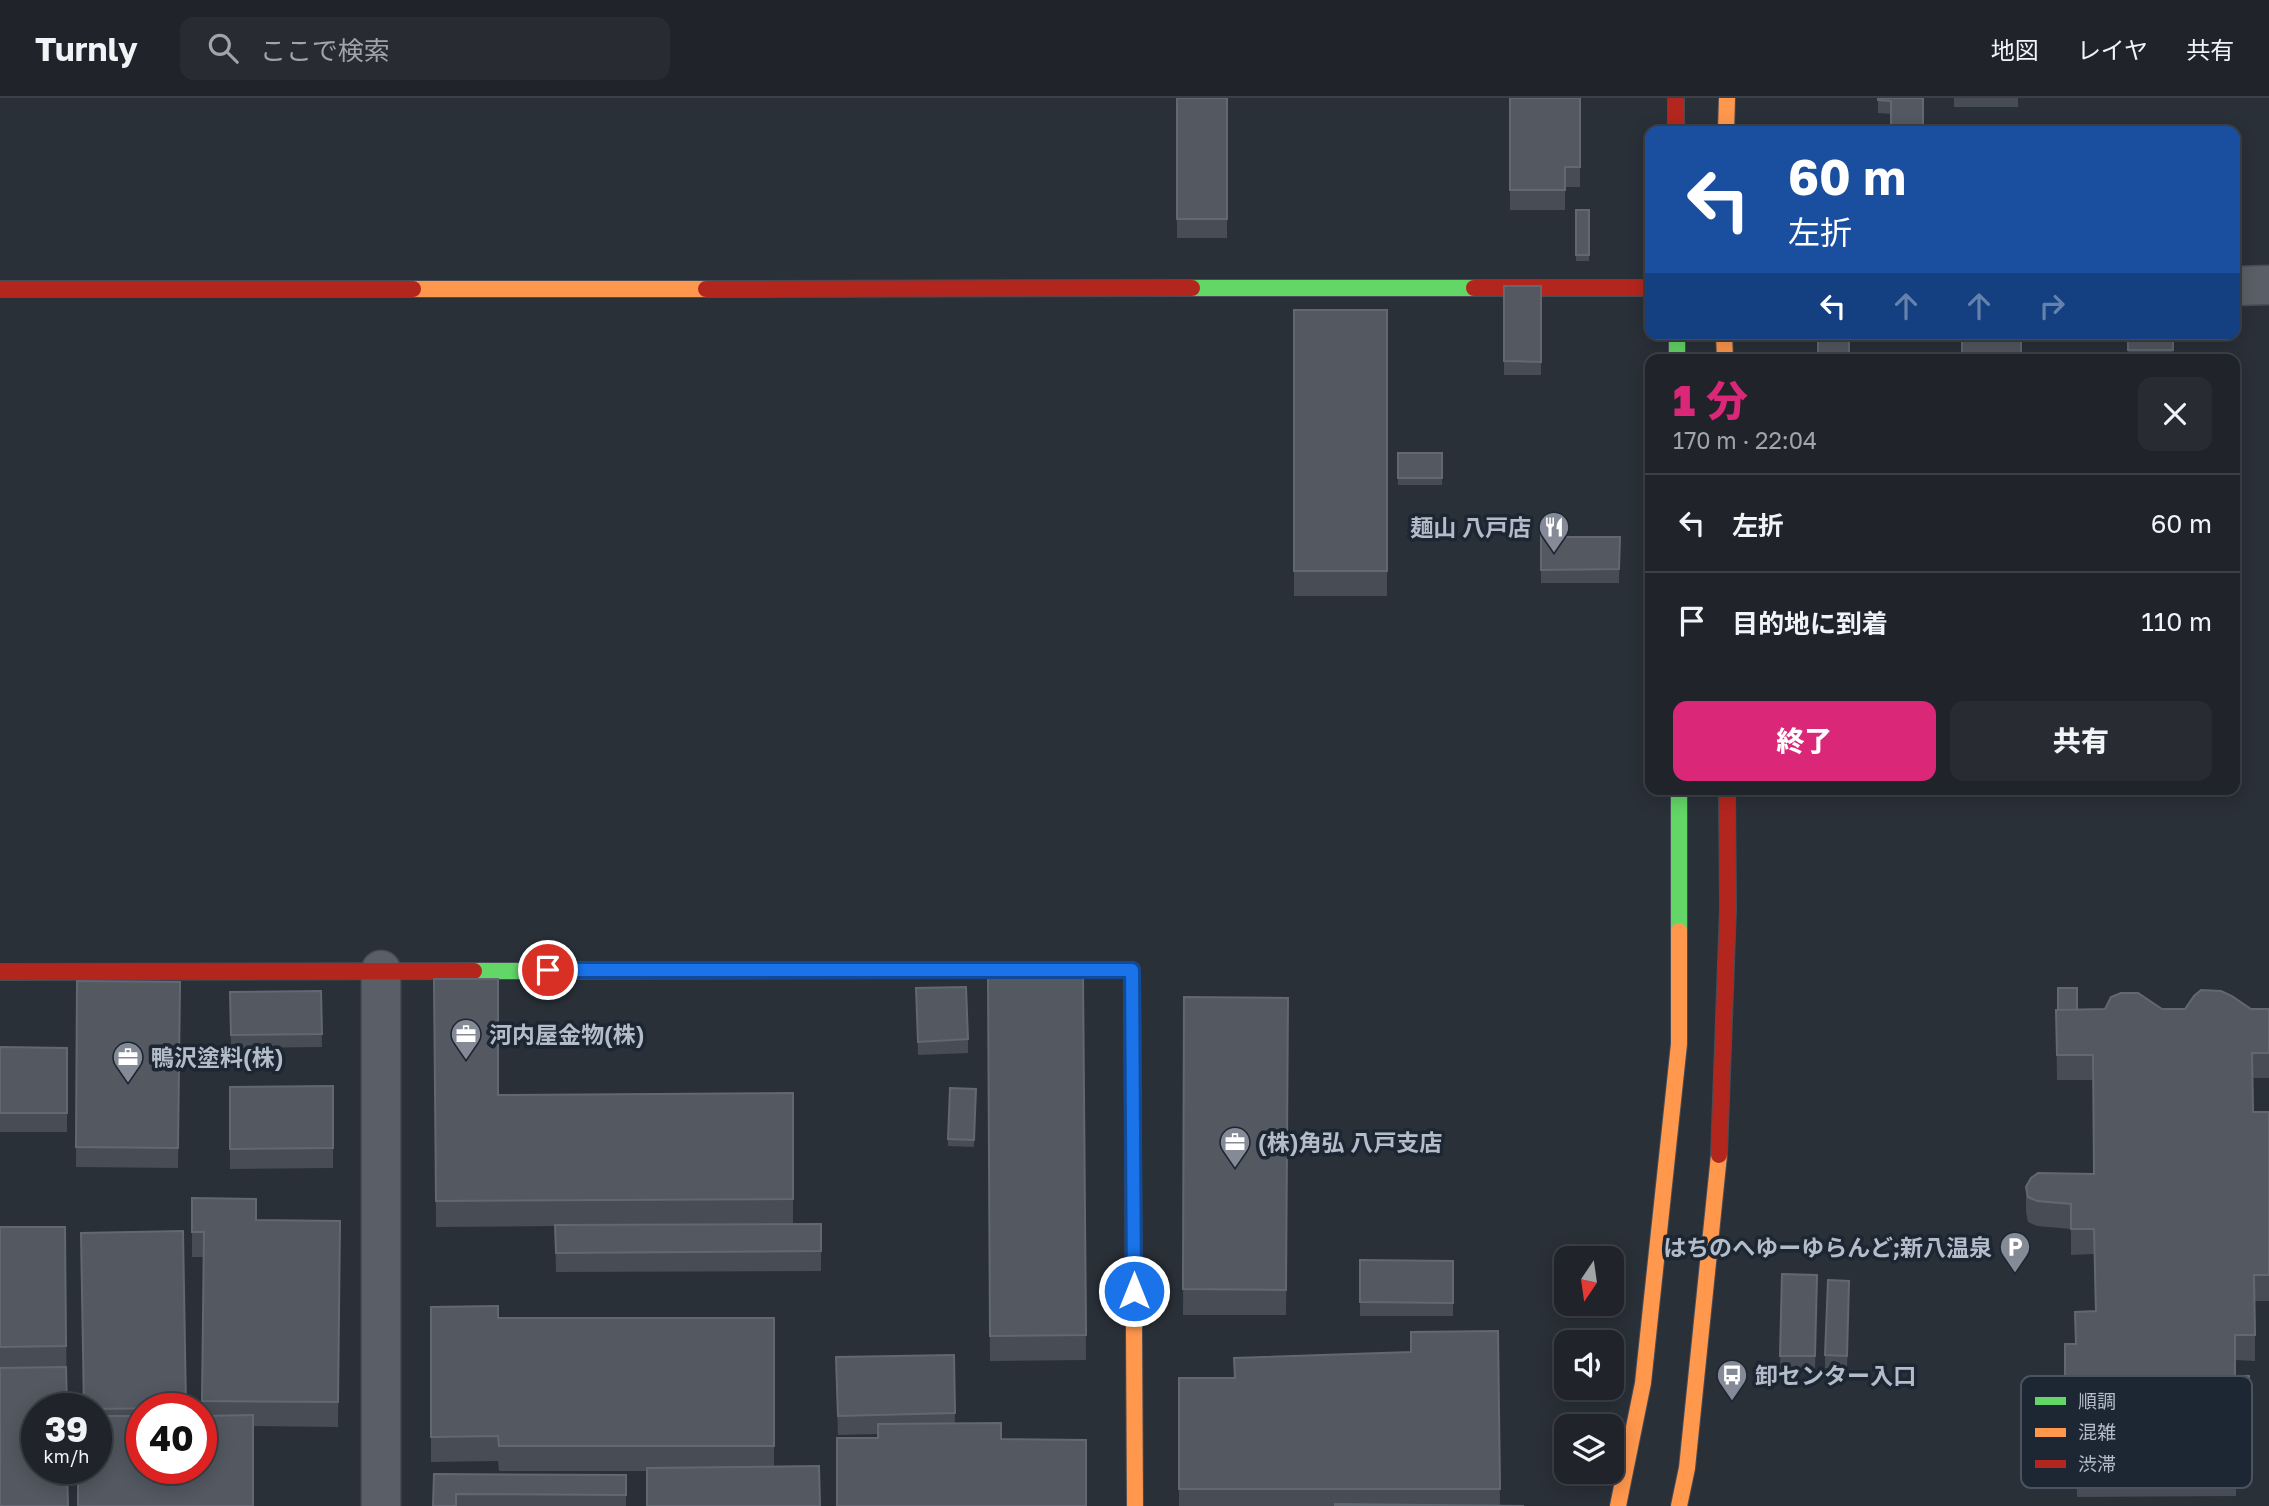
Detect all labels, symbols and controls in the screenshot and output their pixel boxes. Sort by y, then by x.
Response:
search box [180,17,670,80]
text: Turnly [35,29,138,68]
icon: search [204,29,242,67]
text: ここで検索 [260,35,390,66]
text: 地図 [1991,35,2039,64]
text: レイヤ [2077,35,2148,64]
text: 共有 [2186,35,2234,64]
text: 60 m [1788,147,1906,206]
icon: left [1673,154,1764,245]
text: 左折 [1788,213,1852,251]
icon: left [1814,287,1852,325]
icon: ahead [1887,287,1925,325]
icon: ahead [1960,287,1998,325]
icon: right [2033,287,2071,325]
text: 1 分 [1673,375,1748,425]
button: close [2138,377,2212,451]
text: 170 m · 22:04 [1673,426,1817,454]
icon: left [1673,504,1711,542]
text: 60 m [2151,508,2212,539]
restaurant icon: 麺山 八戸店 [1537,510,1571,554]
text: 左折 [1732,510,1784,541]
place label: 麺山 八戸店 [1410,513,1531,541]
icon: arrive [1673,602,1711,640]
text: 110 m [2141,606,2212,637]
text: 目的地に到着 [1732,608,1888,639]
button: 終了 [1673,701,1936,781]
button: 共有 [1950,701,2212,781]
pin [518,940,578,1000]
icon: arrive [529,951,567,989]
office icon: 河内屋金物(株) [449,1017,483,1061]
place label: 河内屋金物(株) [489,1020,644,1048]
office icon: 鴨沢塗料(株) [111,1040,145,1084]
place label: 鴨沢塗料(株) [151,1043,283,1071]
office icon: (株)角弘 八戸支店 [1218,1125,1252,1169]
place label: (株)角弘 八戸支店 [1258,1128,1442,1156]
parking icon: はちのへゆーゆらんど;新八温泉 [1998,1230,2032,1274]
place label: はちのへゆーゆらんど;新八温泉 [1663,1233,1992,1261]
north arrow [1554,1246,1624,1316]
map controls [1554,1246,1624,1484]
position arrow [1097,1254,1171,1328]
button: sound [1554,1330,1624,1400]
bus stop icon: 卸センター入口 [1715,1358,1749,1402]
place label: 卸センター入口 [1755,1361,1916,1389]
legend [2021,1376,2252,1488]
text: 順調 [2078,1389,2116,1412]
speed limit sign: 40 [126,1393,217,1484]
text: 39 [45,1408,88,1450]
button: layers [1554,1414,1624,1484]
text: 混雑 [2078,1420,2116,1443]
text: km/h [44,1445,89,1467]
text: 渋滞 [2078,1452,2116,1475]

